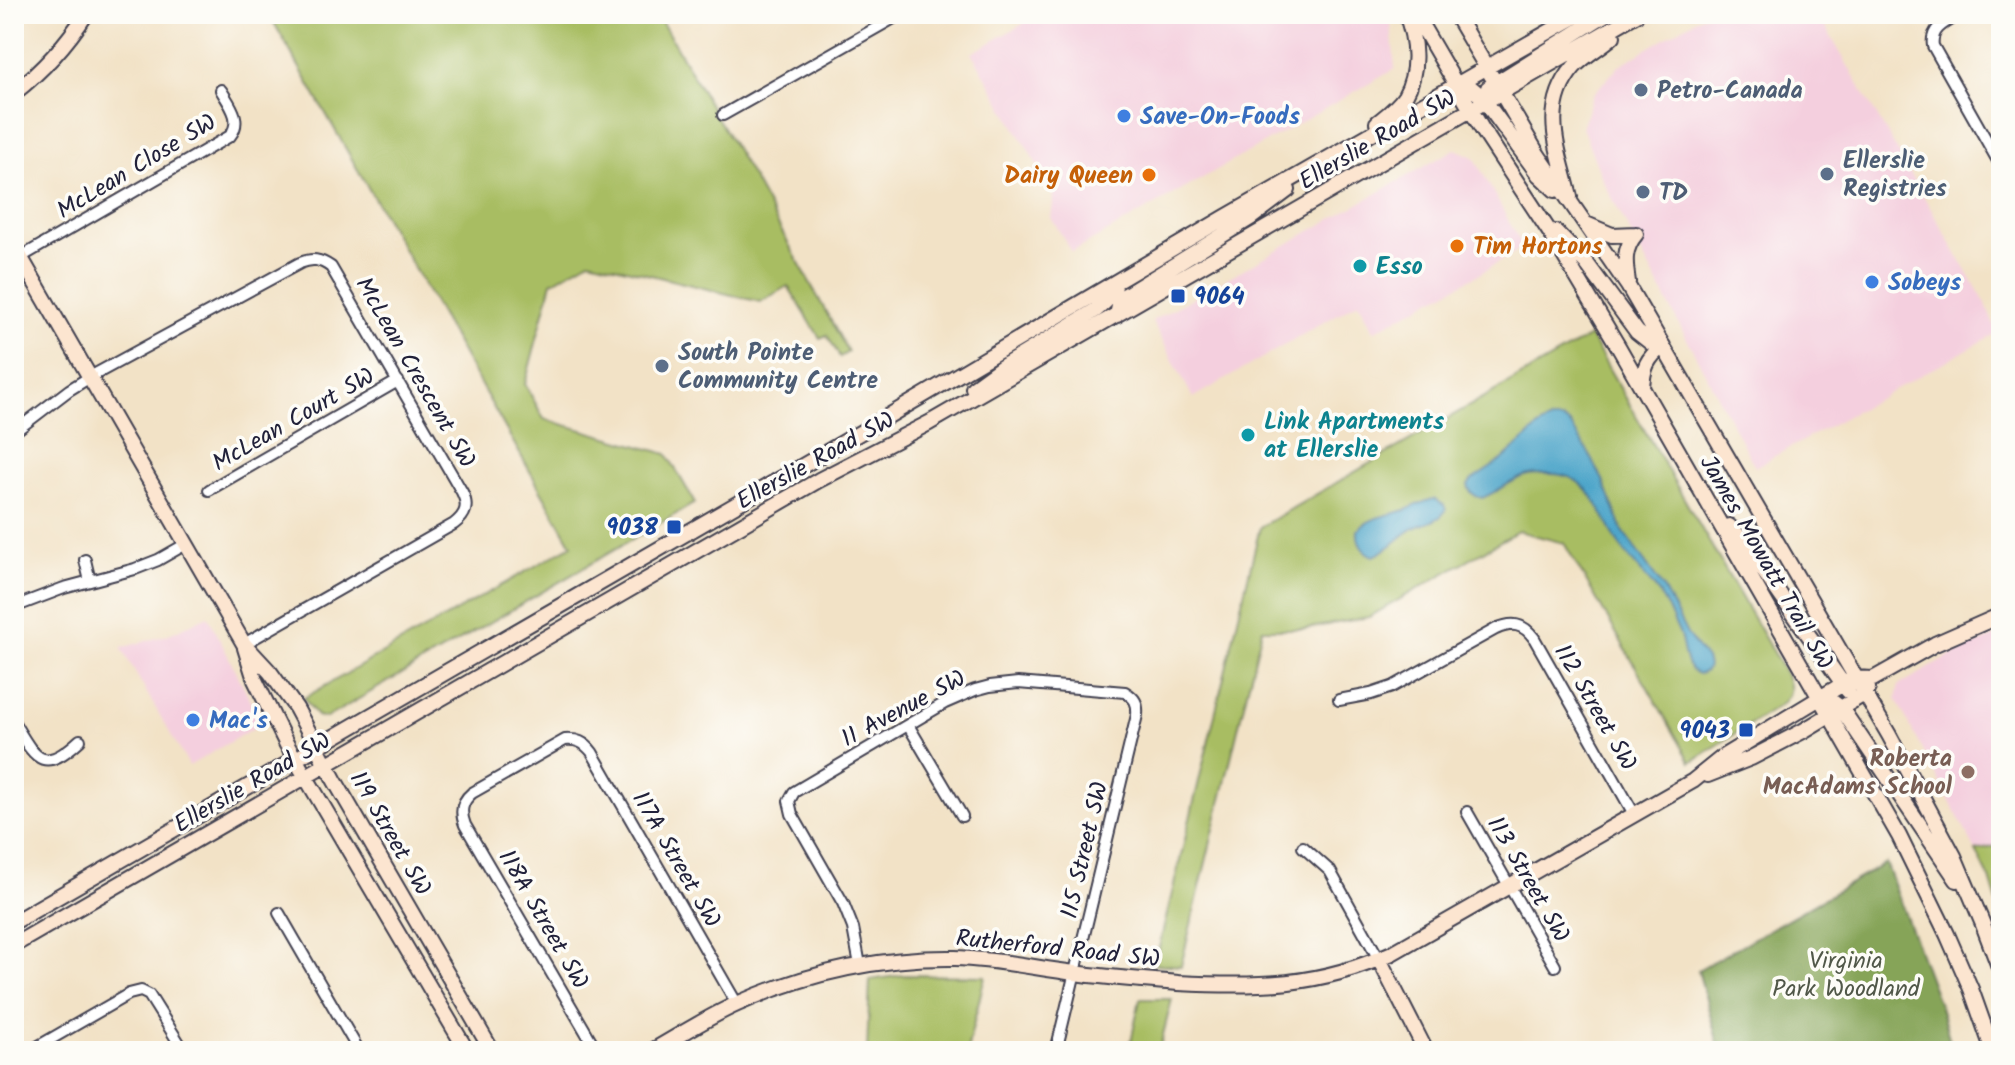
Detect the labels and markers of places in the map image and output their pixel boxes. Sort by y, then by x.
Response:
place label: Petro-Canada [1657,72,1803,111]
marker: Petro-Canada [1632,81,1650,99]
place label: Save-On-Foods [1140,98,1300,137]
marker: Save-On-Foods [1115,107,1133,125]
place label: Ellerslie Registries [1843,142,1947,209]
place label: Dairy Queen [1004,157,1133,196]
marker: Ellerslie Registries [1818,165,1836,183]
marker: Dairy Queen [1140,166,1158,184]
place label: TD [1659,174,1688,213]
marker: TD [1634,183,1652,201]
place label: Tim Hortons [1473,228,1603,267]
marker: Tim Hortons [1448,237,1466,255]
place label: Esso [1376,248,1423,287]
marker: Esso [1351,257,1369,275]
place label: Sobeys [1888,264,1961,303]
marker: Sobeys [1863,273,1881,291]
place label: 9064 [1194,278,1245,317]
marker: 9064 [1169,287,1187,305]
place label: South Pointe Community Centre [678,334,878,401]
marker: South Pointe Community Centre [653,357,671,375]
place label: Link Apartments at Ellerslie [1264,403,1444,470]
marker: Link Apartments at Ellerslie [1239,426,1257,444]
place label: 9038 [606,509,659,548]
marker: 9038 [665,518,683,536]
place label: Mac's [209,702,268,741]
marker: Mac's [184,711,202,729]
place label: 9043 [1679,712,1730,751]
marker: 9043 [1737,721,1755,739]
place label: Roberta MacAdams School [1763,740,1953,807]
marker: Roberta MacAdams School [1959,763,1977,781]

